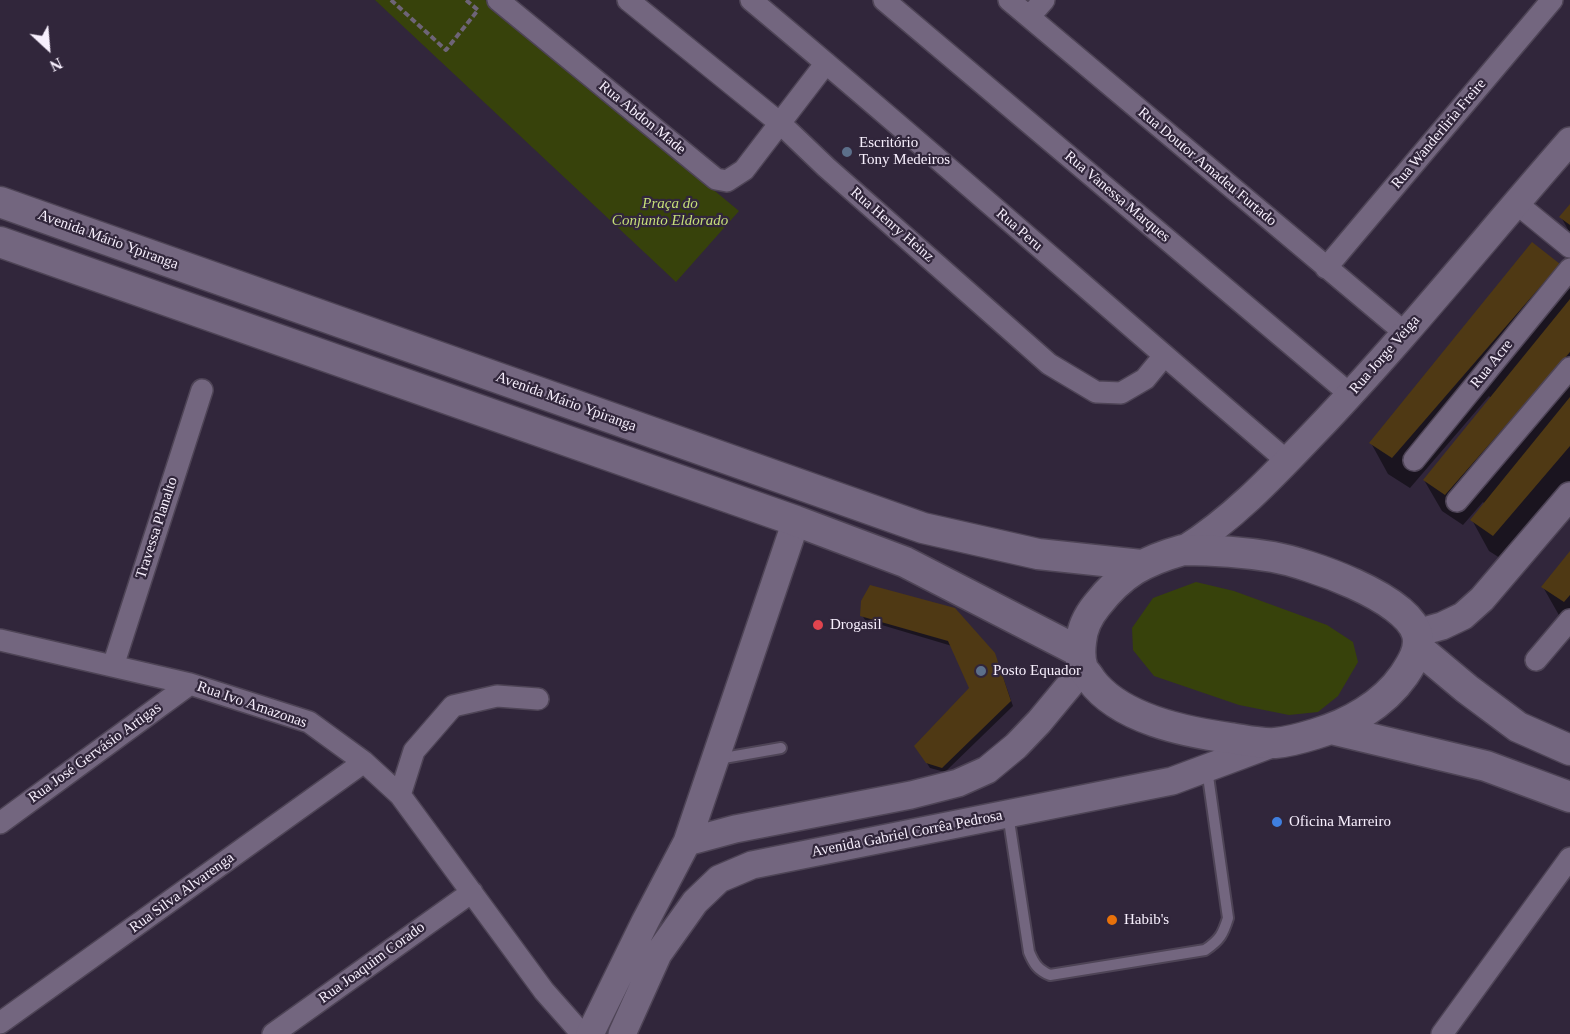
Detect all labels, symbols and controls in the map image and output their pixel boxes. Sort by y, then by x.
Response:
north arrow [18,18,78,78]
text: N [47,54,65,75]
street label: Rua Wanderliria Freire [1388,75,1490,193]
street label: Rua Abdon Made [595,77,689,159]
street label: Rua Doutor Amadeu Furtado [1134,104,1280,230]
place label: Escritório Tony Medeiros [859,134,950,169]
marker: Escritório Tony Medeiros [840,145,854,159]
street label: Rua Vanessa Marques [1060,148,1174,246]
street label: Rua Henry Heinz [846,184,938,266]
park label: Praça do Conjunto Eldorado [612,195,728,230]
street label: Rua Peru [992,205,1046,255]
street label: Avenida Mário Ypiranga [35,206,181,274]
street label: Rua Jorge Veiga [1346,312,1424,398]
street label: Rua Acre [1467,336,1517,392]
street label: Avenida Mário Ypiranga [493,368,639,436]
street label: Travessa Planalto [132,475,182,581]
place label: Drogasil [830,616,882,634]
marker: Drogasil [811,618,825,632]
place label: Posto Equador [993,662,1081,680]
marker: Posto Equador [974,664,988,678]
street label: Rua Ivo Amazonas [195,678,309,732]
street label: Rua José Gervásio Artigas [25,699,165,807]
street label: Avenida Gabriel Corrêa Pedrosa [810,807,1004,861]
place label: Oficina Marreiro [1289,813,1391,831]
marker: Oficina Marreiro [1270,815,1284,829]
street label: Rua Silva Alvarenga [126,849,238,937]
place label: Habib's [1124,911,1169,929]
marker: Habib's [1105,913,1119,927]
street label: Rua Joaquim Corado [315,918,429,1008]

